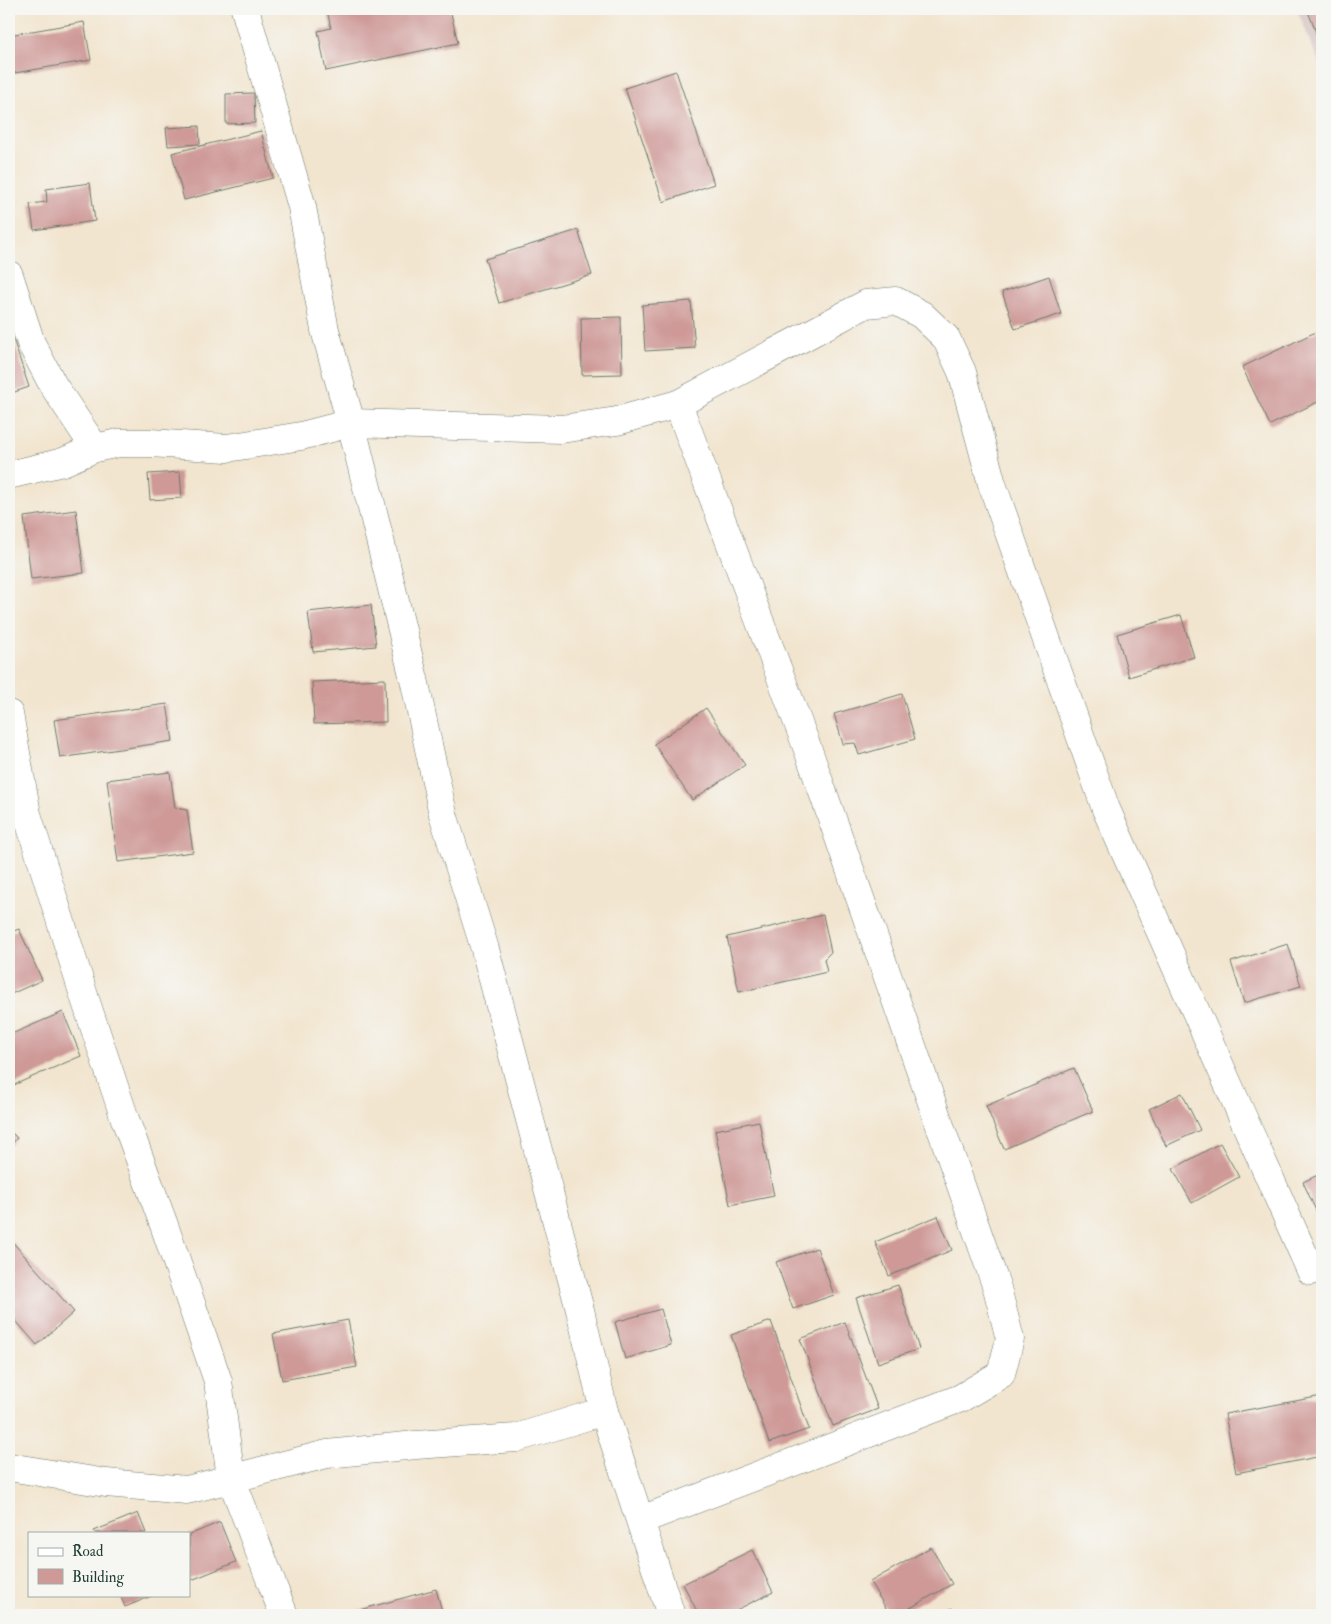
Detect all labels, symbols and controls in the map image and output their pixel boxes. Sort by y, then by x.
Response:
legend [28,1532,190,1596]
text: Road [72,1542,104,1561]
text: Building [72,1568,124,1587]

